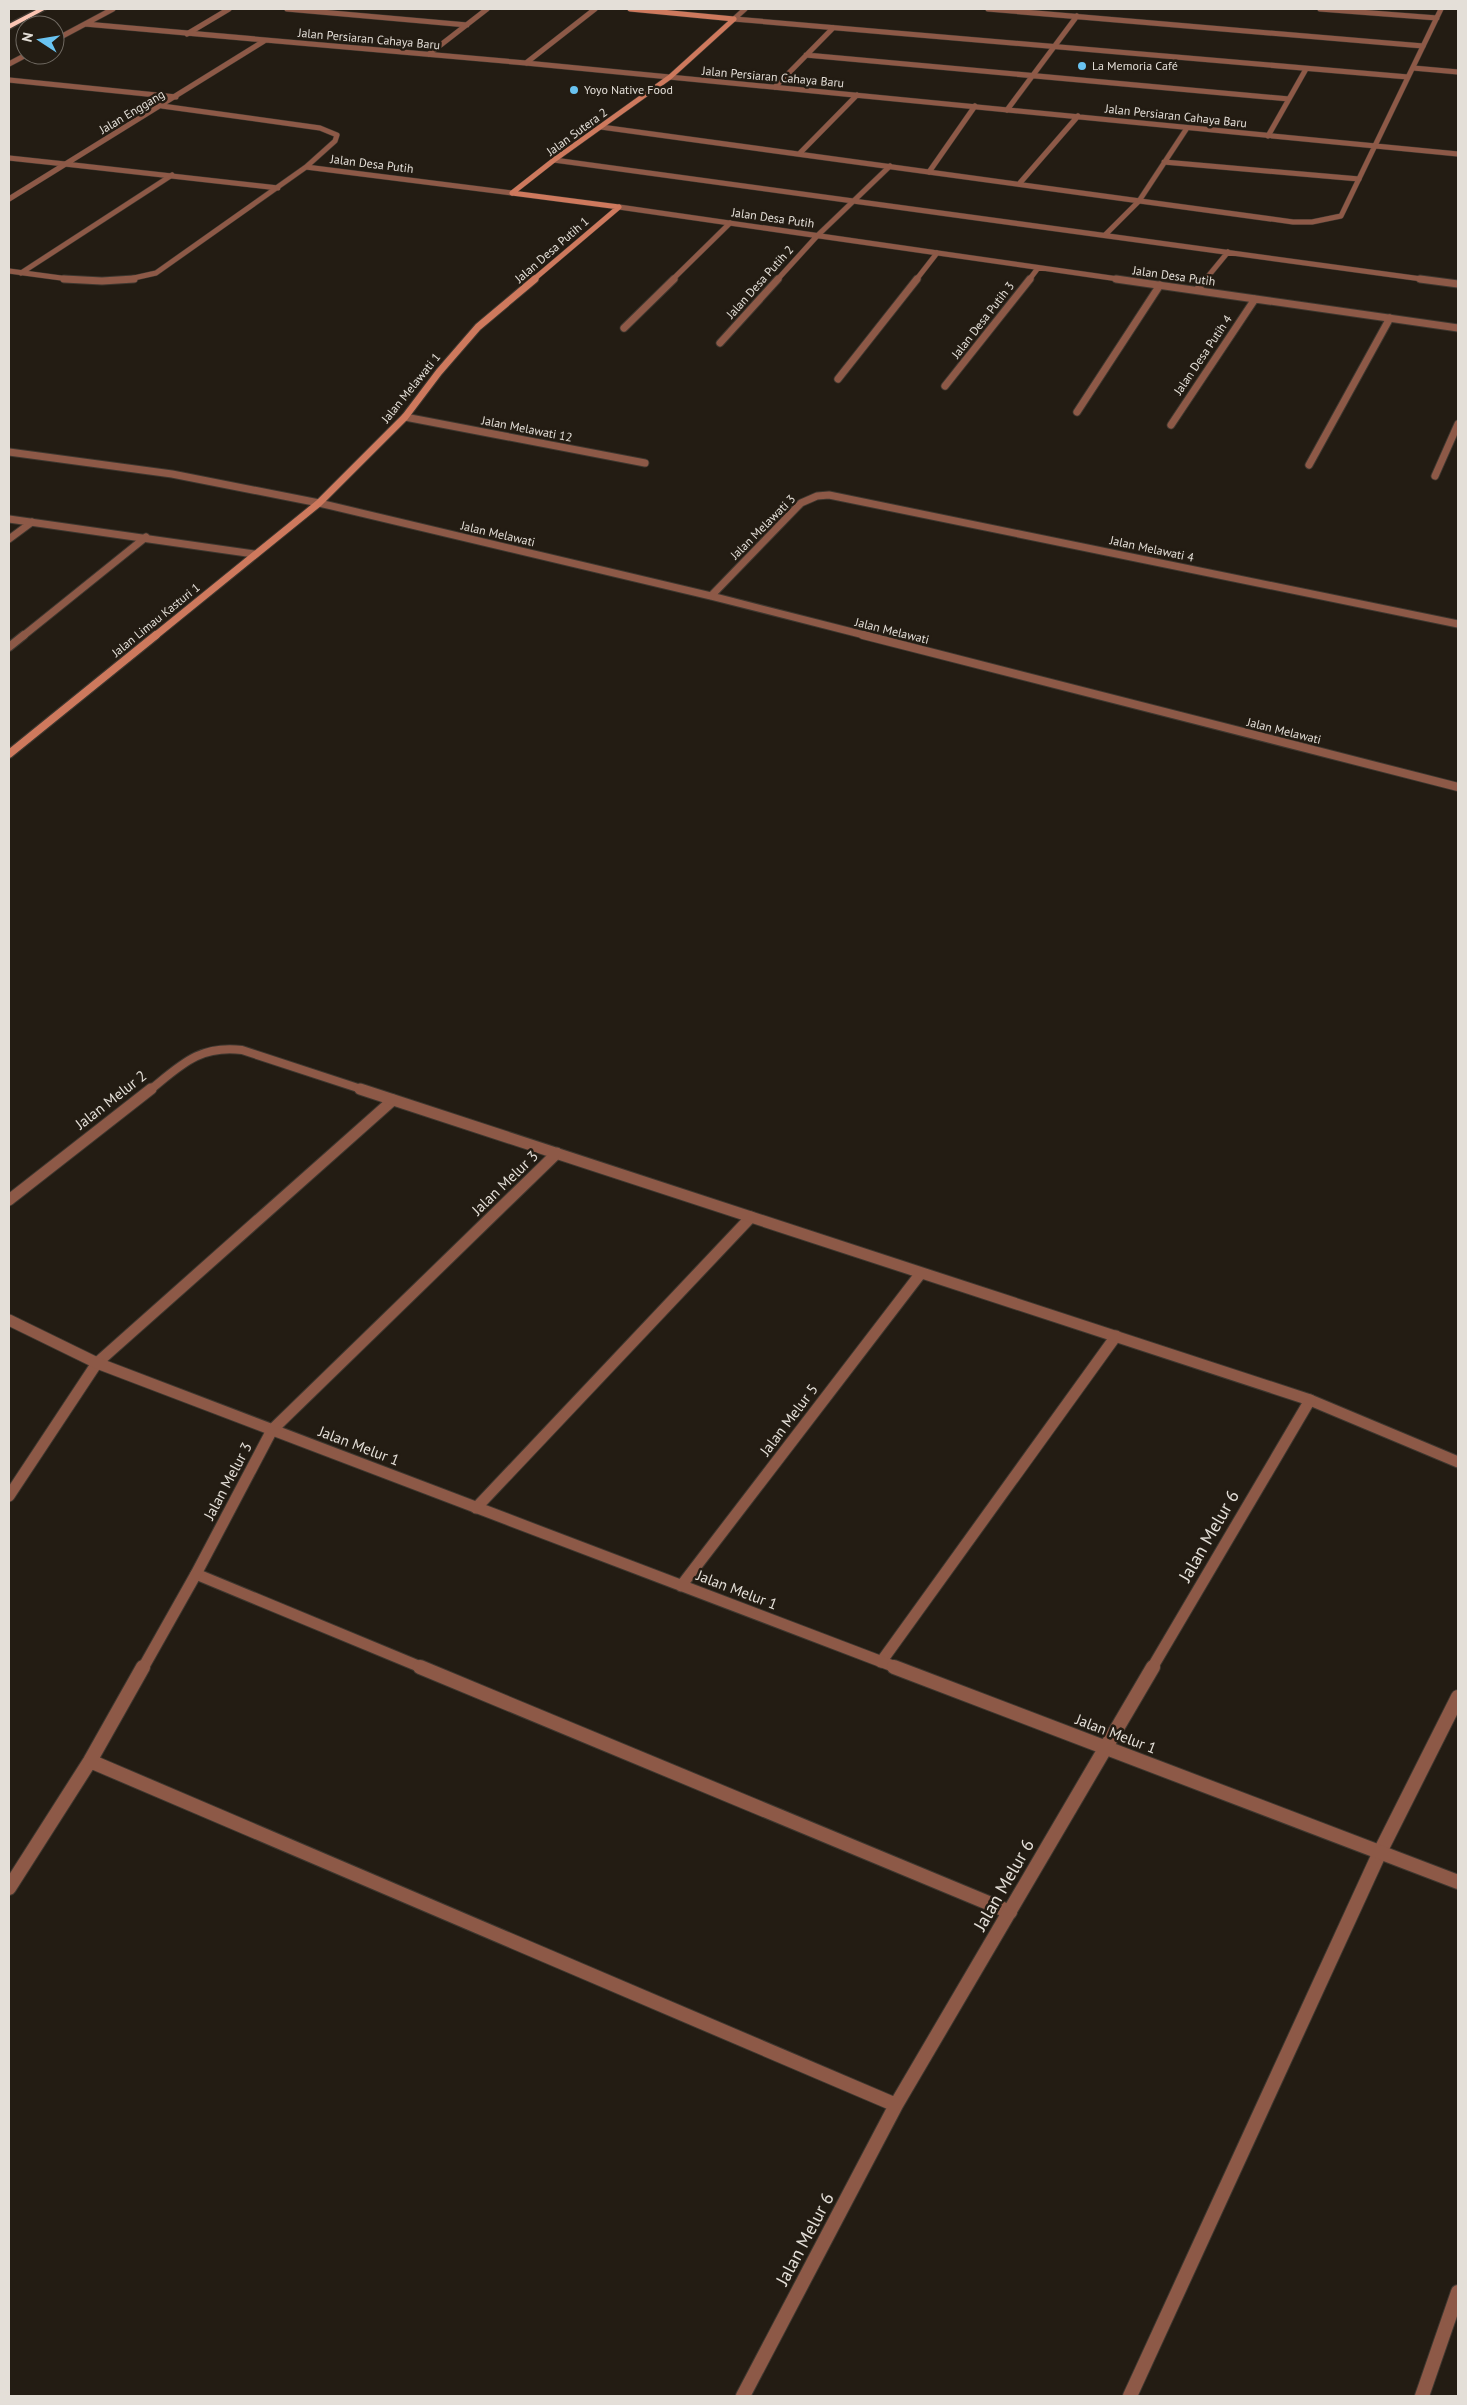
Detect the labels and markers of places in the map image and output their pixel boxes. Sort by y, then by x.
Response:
place label: La Memoria Café [1092,58,1178,73]
marker: La Memoria Café [1076,60,1088,72]
place label: Yoyo Native Food [584,82,673,97]
marker: Yoyo Native Food [568,84,580,96]

